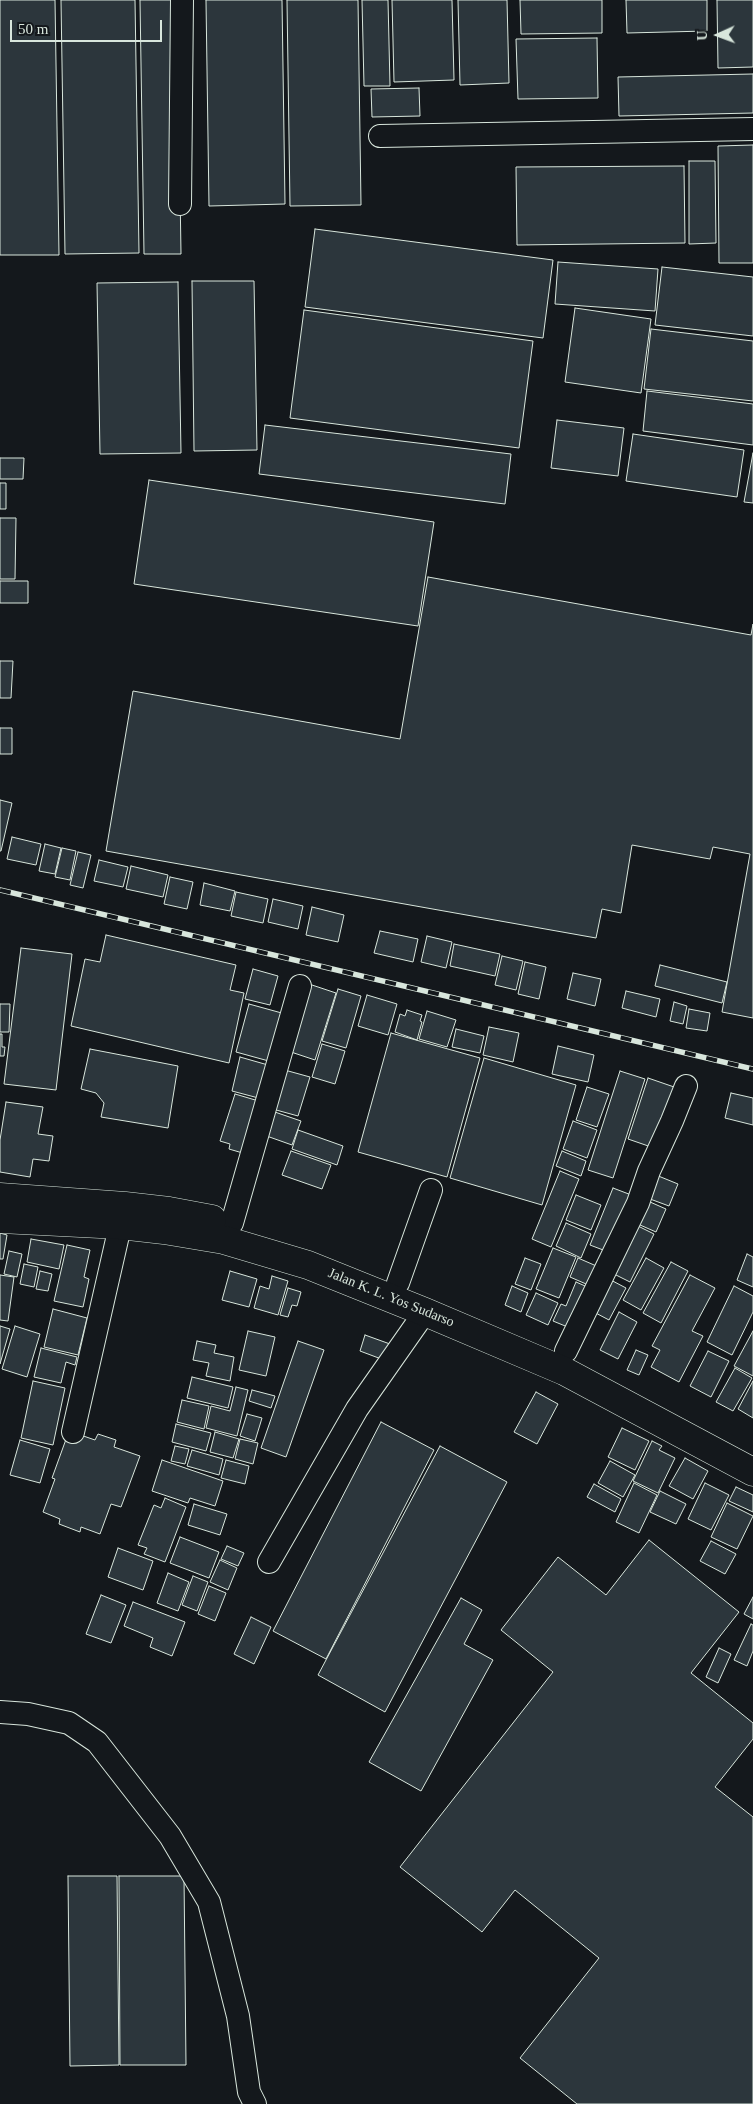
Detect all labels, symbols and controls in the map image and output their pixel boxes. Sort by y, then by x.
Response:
scale bar [12,10,165,42]
north arrow [693,10,743,60]
text: 50 m [18,21,48,37]
text: U [695,30,710,41]
street label: Jalan K. L. Yos Sudarso [325,1265,457,1331]

